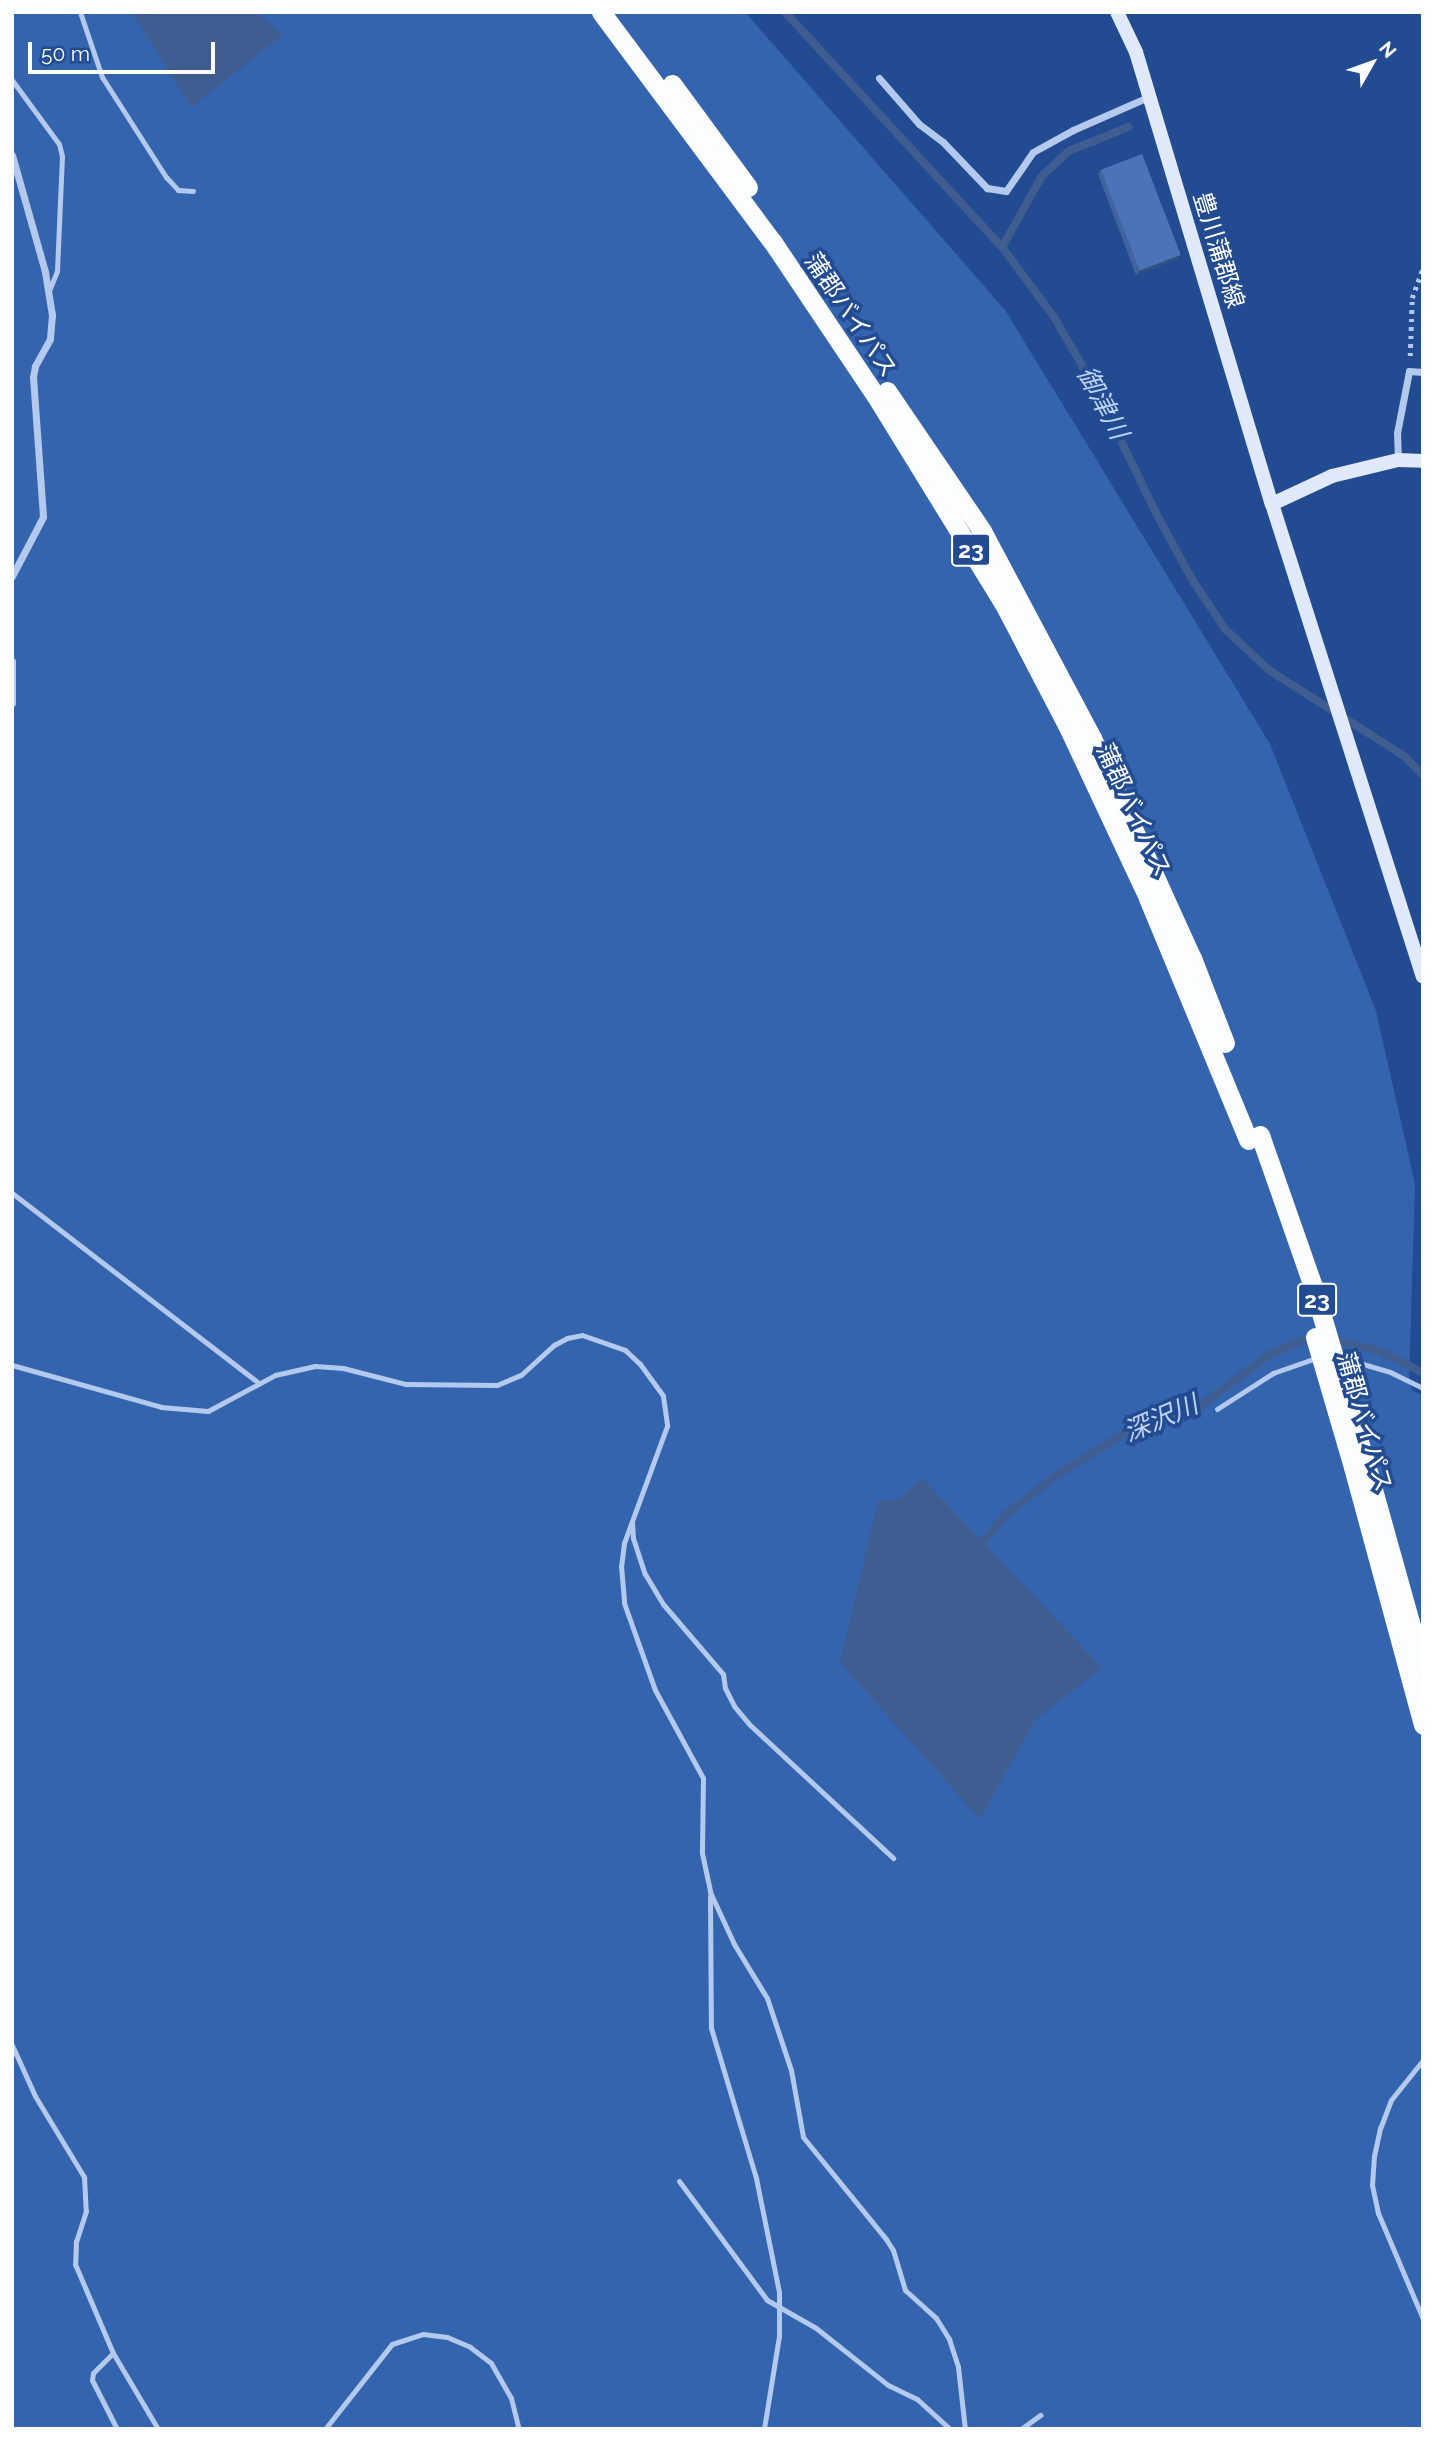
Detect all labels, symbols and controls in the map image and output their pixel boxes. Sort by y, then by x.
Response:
scale bar [32,28,219,72]
north arrow [1337,28,1407,98]
text: N [1375,37,1401,62]
text: 50 m [41,41,90,66]
street label: 豊川蒲郡線 [1188,188,1250,312]
street label: 蒲郡バイパス [799,247,903,383]
water label: 御津川 [1070,361,1134,445]
road number: 23 [950,530,992,570]
street label: 蒲郡バイパス [1091,739,1177,881]
road number: 23 [1296,1280,1338,1320]
street label: 蒲郡バイパス [1331,1349,1399,1495]
water label: 深沢川 [1119,1389,1203,1449]

